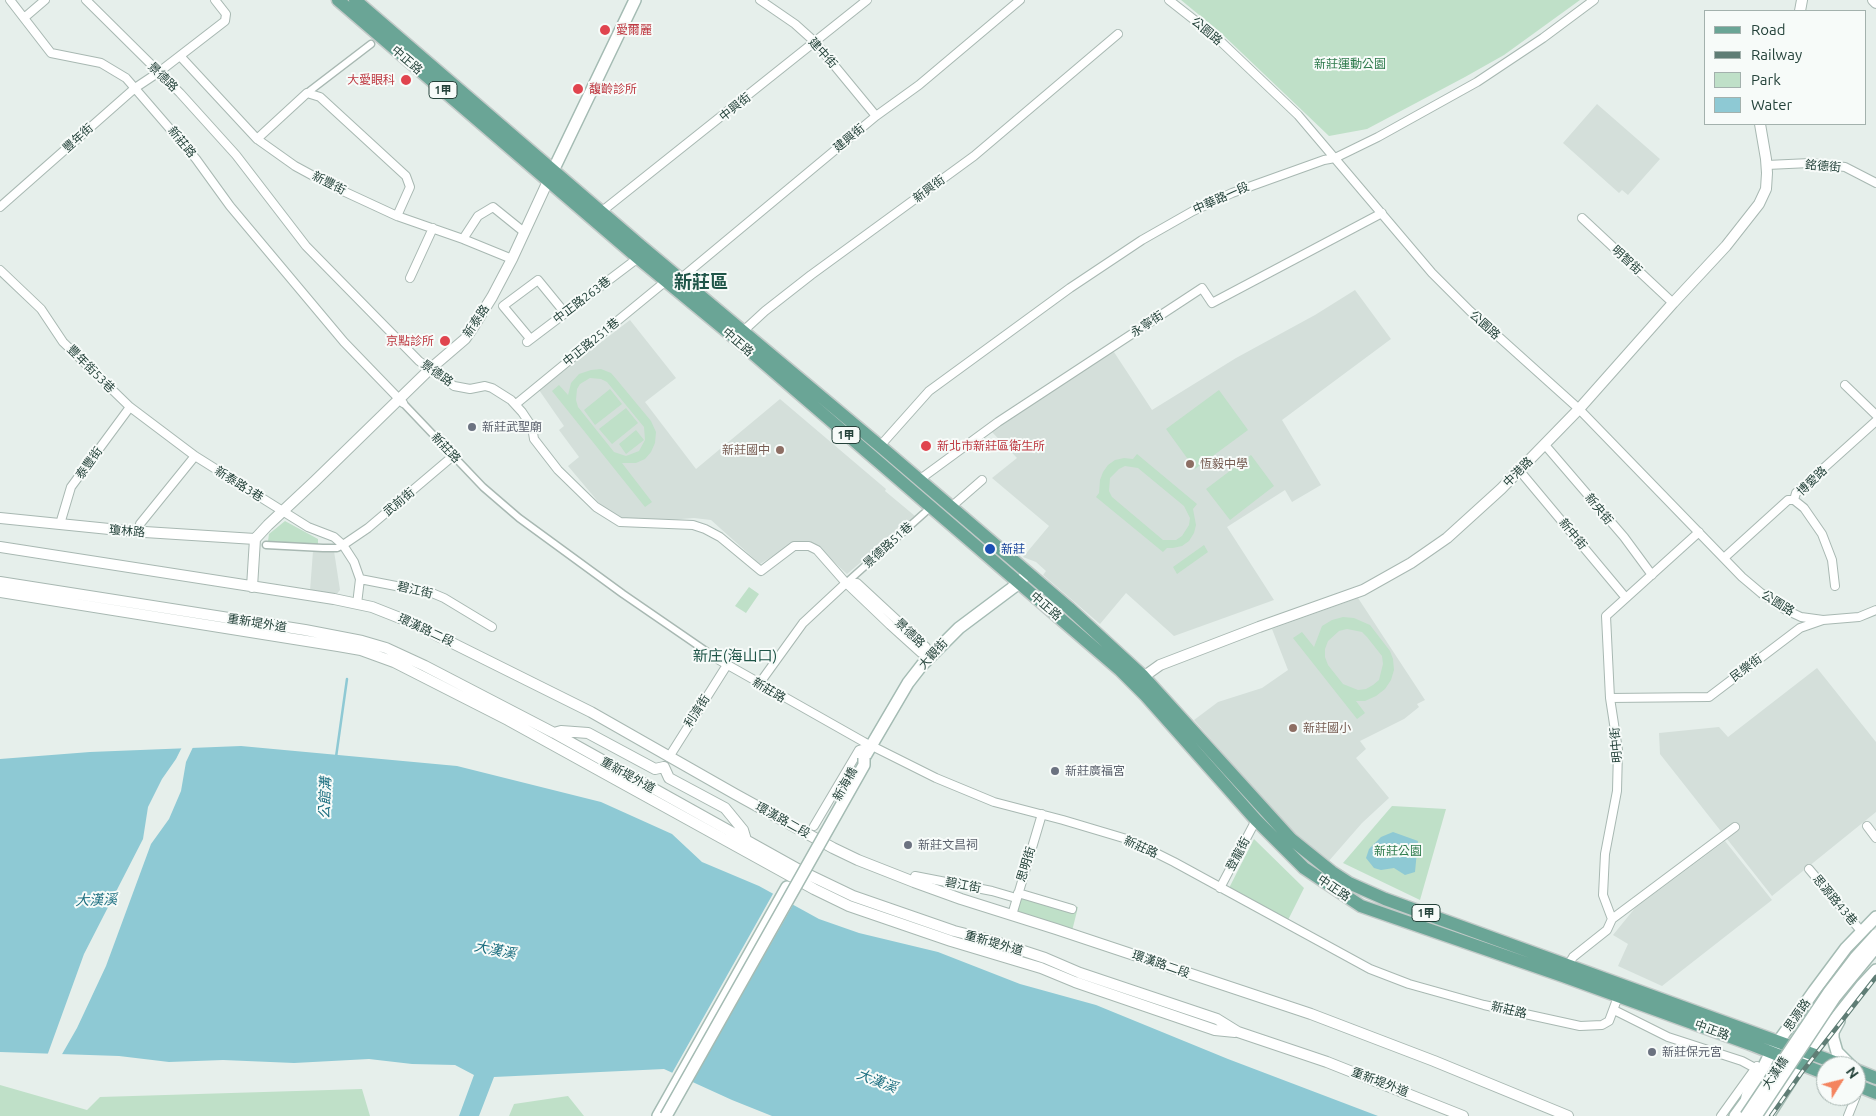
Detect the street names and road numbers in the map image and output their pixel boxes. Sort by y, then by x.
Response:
street label: 公園路 [1189,14,1225,48]
street label: 建中街 [806,35,840,71]
street label: 中正路 [389,43,425,77]
street label: 景德路 [145,59,181,95]
road number: 1甲 [429,82,457,98]
street label: 中興街 [716,90,754,124]
street label: 豐年街 [60,121,96,155]
street label: 建興街 [831,121,867,155]
street label: 新莊路 [165,124,199,160]
street label: 銘德街 [1804,157,1842,175]
street label: 新豐街 [310,168,348,198]
street label: 新興街 [910,172,948,206]
street label: 中華路一段 [1191,179,1251,217]
street label: 明智街 [1609,242,1645,278]
street label: 中正路263巷 [550,274,614,326]
street label: 新泰路 [460,302,492,340]
street label: 永寧街 [1128,308,1166,340]
street label: 公園路 [1467,308,1503,342]
street label: 中正路251巷 [560,315,622,369]
street label: 中正路 [720,325,756,359]
street label: 豐年街53巷 [64,342,118,396]
street label: 景德路 [418,357,456,389]
road number: 1甲 [832,426,860,444]
street label: 新莊路 [428,430,464,466]
street label: 泰豐街 [73,444,105,482]
street label: 中港路 [1500,454,1536,490]
street label: 新泰路3巷 [212,463,266,505]
street label: 博愛路 [1794,463,1830,499]
street label: 武前街 [381,485,417,519]
street label: 新央街 [1582,491,1616,527]
street label: 新中街 [1556,516,1590,552]
street label: 景德路51巷 [860,519,916,571]
street label: 瓊林路 [108,522,146,540]
street label: 碧江街 [396,579,434,601]
street label: 公園路 [1759,587,1797,619]
street label: 中正路 [1028,589,1064,623]
street label: 重新堤外道 [226,611,288,635]
street label: 環漢路二段 [396,611,456,649]
street label: 景德路 [892,615,928,651]
street label: 大觀街 [915,636,951,672]
street label: 民樂街 [1727,651,1765,685]
street label: 新莊路 [750,675,788,705]
street label: 利濟街 [681,692,713,730]
street label: 明中街 [1607,726,1625,764]
street label: 重新堤外道 [598,754,658,796]
street label: 新海橋 [830,765,860,803]
street label: 環漢路二段 [753,799,813,841]
street label: 新莊路 [1122,833,1160,861]
street label: 登龍街 [1223,835,1253,873]
street label: 思明街 [1014,845,1038,883]
street label: 中正路 [1315,872,1353,904]
street label: 思源路43巷 [1810,872,1860,928]
street label: 碧江街 [944,874,982,896]
road number: 1甲 [1412,904,1440,921]
street label: 重新堤外道 [963,928,1025,958]
street label: 環漢路二段 [1130,947,1192,981]
street label: 思源路 [1781,996,1813,1034]
street label: 新莊路 [1490,999,1528,1021]
street label: 中正路 [1693,1017,1731,1043]
street label: 大漢橋 [1759,1054,1791,1092]
street label: 重新堤外道 [1349,1065,1411,1099]

